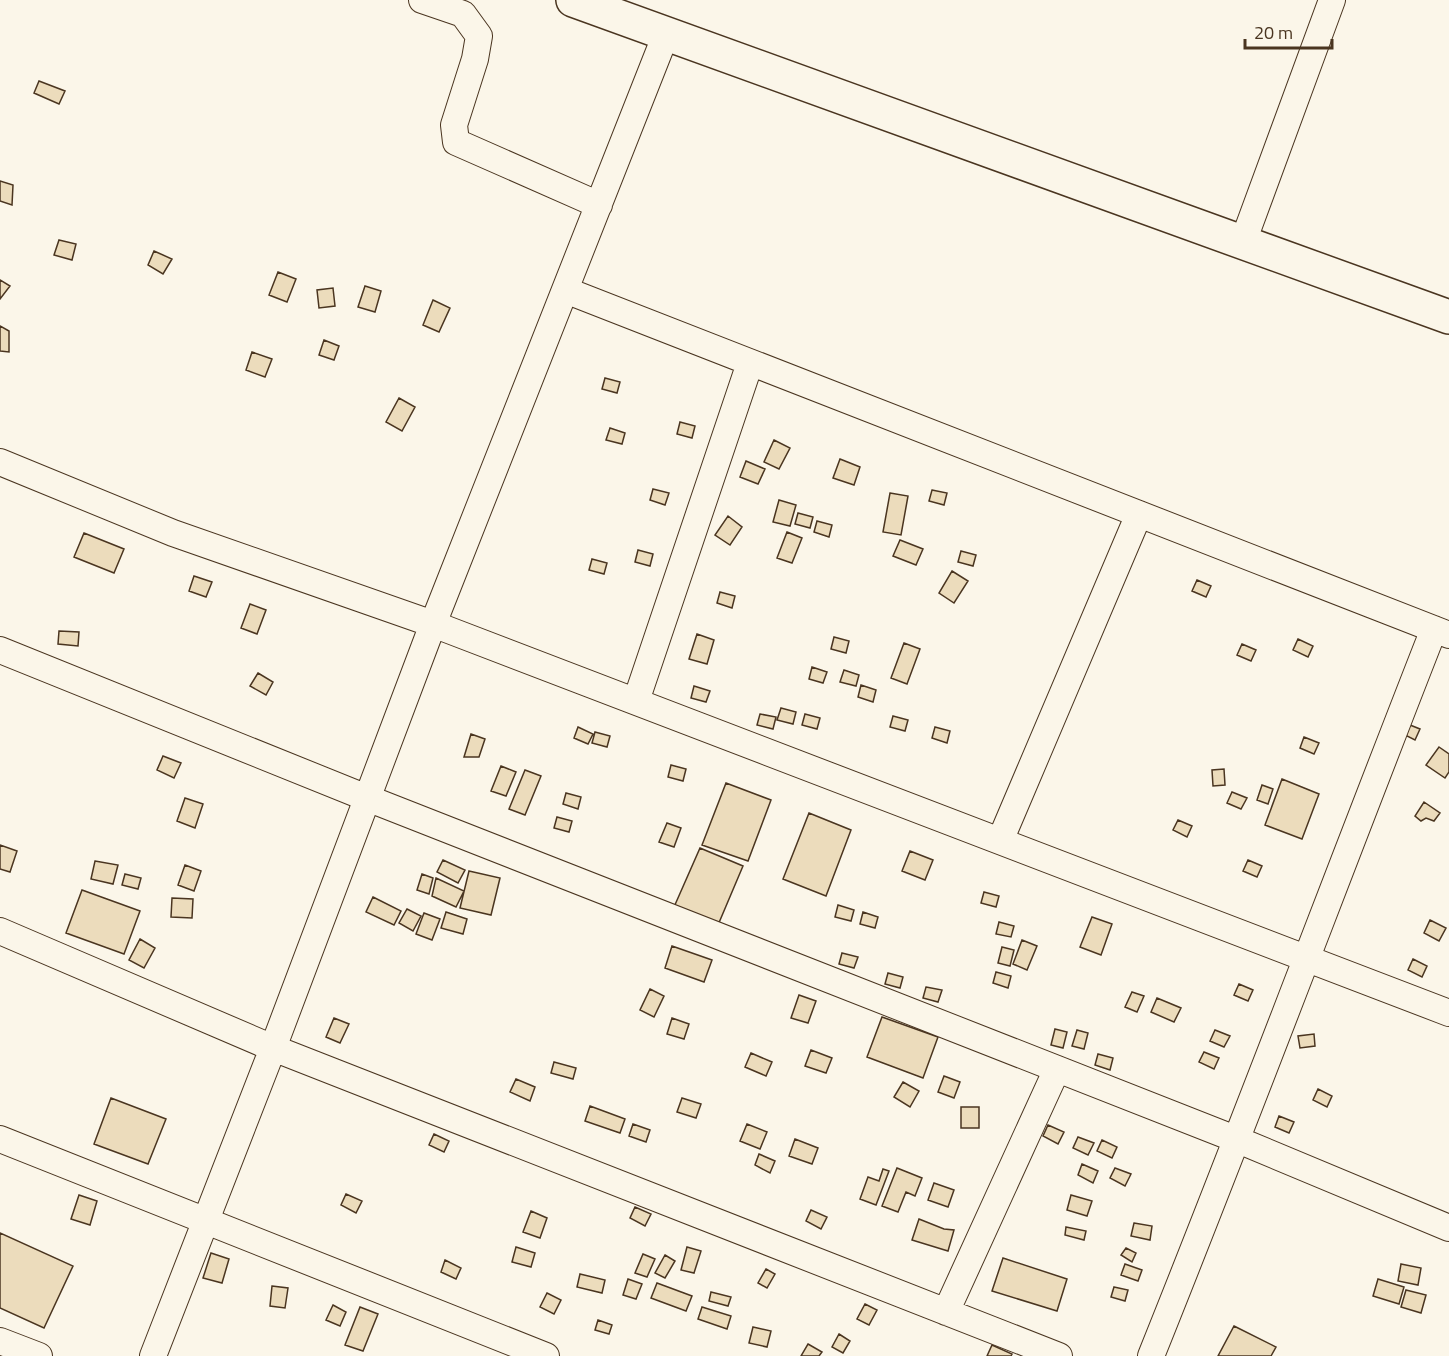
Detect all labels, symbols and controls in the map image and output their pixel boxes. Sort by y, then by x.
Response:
scale bar [1245,12,1332,50]
text: 20 m [1254,19,1293,46]

